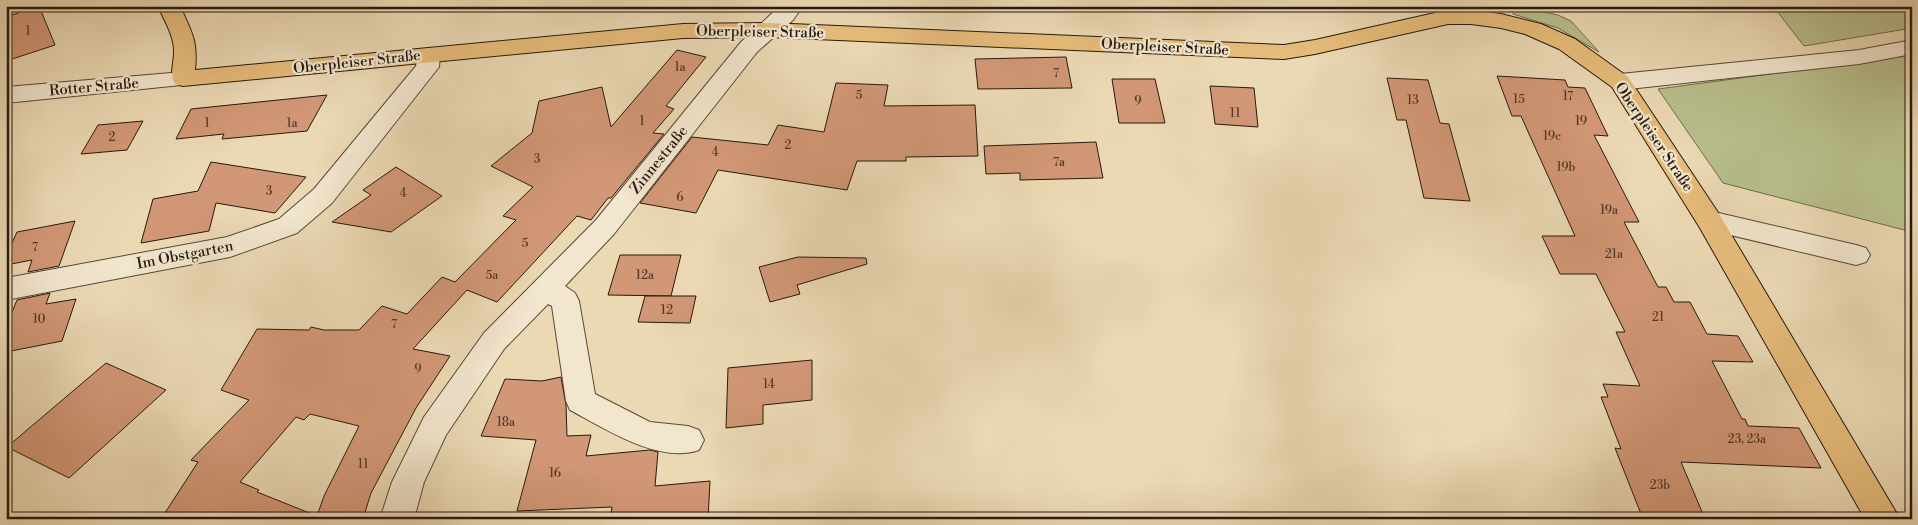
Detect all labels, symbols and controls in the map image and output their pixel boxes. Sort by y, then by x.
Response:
street label: Oberpleiser Straße [696,21,824,43]
house number: 1 [25,24,31,39]
street label: Oberpleiser Straße [1101,34,1229,60]
street label: Oberpleiser Straße [292,46,422,78]
house number: 1a [674,60,687,75]
house number: 7 [1053,66,1059,81]
street label: Rotter Straße [48,74,140,100]
street label: Oberpleiser Straße [1610,79,1698,195]
house number: 5 [856,88,863,103]
house number: 17 [1563,89,1573,104]
house number: 15 [1513,92,1525,107]
house number: 13 [1407,93,1419,108]
house number: 9 [1134,94,1142,109]
house number: 11 [1230,106,1241,121]
house number: 1 [639,114,645,129]
house number: 19 [1575,114,1587,129]
house number: 1 [204,116,210,131]
house number: 1a [286,116,299,131]
street label: Zinnestraße [626,122,692,198]
house number: 19c [1543,129,1561,144]
house number: 2 [109,130,116,145]
house number: 2 [785,138,792,153]
house number: 4 [711,145,719,160]
house number: 3 [534,152,541,167]
house number: 7a [1053,155,1066,170]
house number: 19b [1557,160,1576,175]
house number: 3 [266,184,273,199]
house number: 4 [399,186,407,201]
house number: 6 [676,190,684,205]
house number: 19a [1600,203,1619,218]
street label: Im Obstgarten [135,236,235,274]
house number: 5 [522,236,529,251]
house number: 7 [32,240,38,255]
house number: 21a [1605,247,1624,262]
house number: 5a [486,268,499,283]
house number: 12a [636,268,655,283]
house number: 12 [661,303,673,318]
house number: 21 [1652,310,1665,325]
house number: 10 [33,312,45,327]
house number: 7 [391,317,397,332]
house number: 9 [414,362,422,377]
house number: 14 [763,377,775,392]
house number: 18a [497,415,516,430]
house number: 23, 23a [1728,432,1767,447]
house number: 11 [358,457,369,472]
house number: 16 [549,466,561,481]
house number: 23b [1650,478,1670,493]

